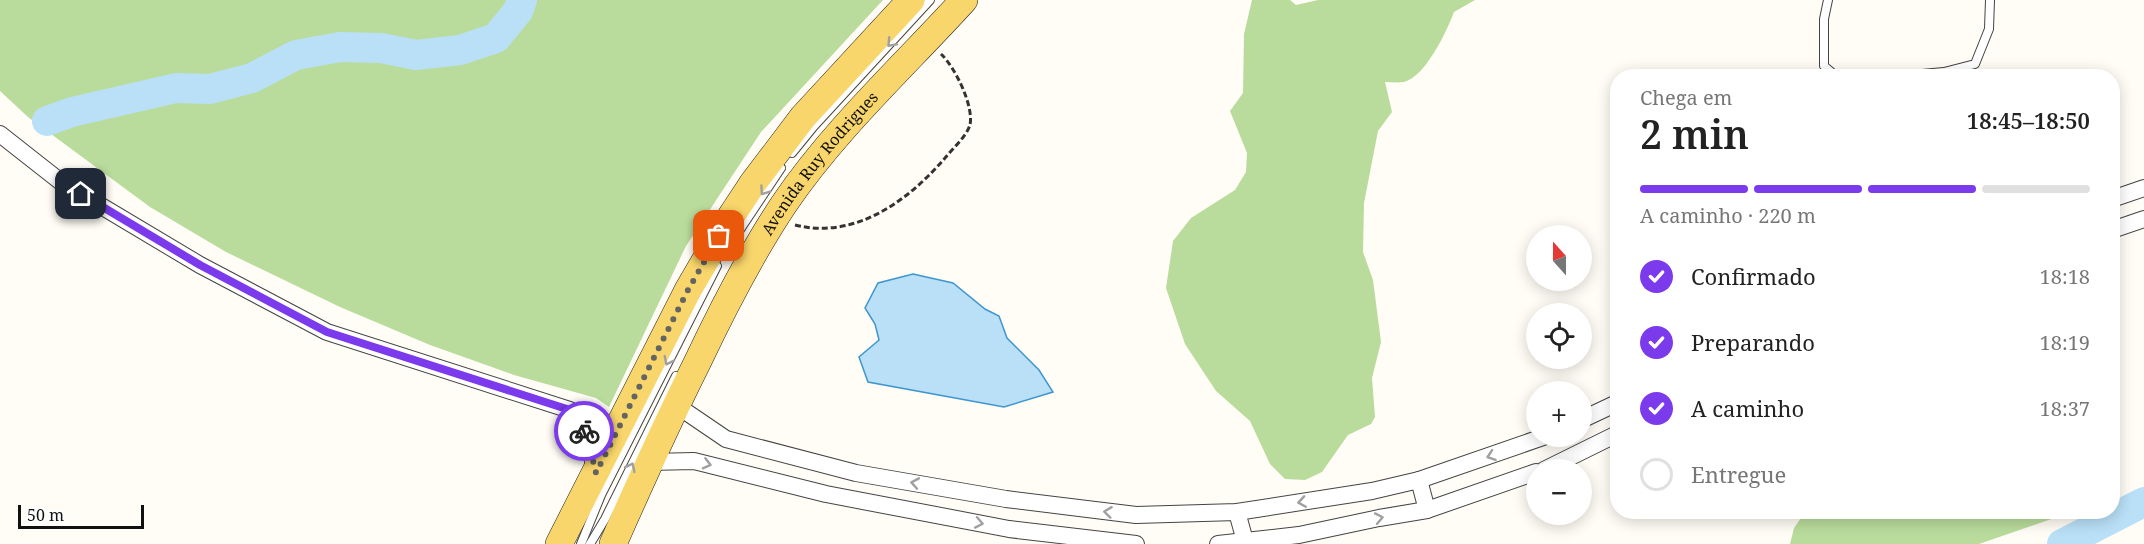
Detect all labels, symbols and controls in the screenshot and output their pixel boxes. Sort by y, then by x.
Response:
one-way arrow [887,36,898,47]
text: Chega em [1640,84,1733,111]
street label: Avenida Ruy Rodrigues [756,87,883,239]
text: 18:45–18:50 [1967,105,2090,135]
text: 2 min [1640,107,1749,160]
pin [55,168,106,219]
icon: home [64,177,97,210]
one-way arrow [760,185,771,196]
text: A caminho · 220 m [1640,202,1816,229]
pin [693,210,744,261]
icon: bag [702,219,735,252]
north arrow [1526,225,1592,291]
map controls [1526,225,1592,525]
icon: check [1640,260,1673,293]
text: Confirmado [1691,261,1816,291]
text: 18:18 [2040,263,2090,290]
button: locate [1526,303,1592,369]
icon: check [1640,326,1673,359]
text: Preparando [1691,327,1815,357]
text: 18:19 [2040,329,2090,356]
one-way arrow [664,354,676,365]
button: + [1526,381,1592,447]
icon: check [1640,392,1673,425]
text: A caminho [1691,393,1804,423]
text: 18:37 [2040,395,2090,422]
courier [554,401,614,461]
icon: bike [568,415,601,448]
one-way arrow [1486,449,1497,462]
one-way arrow [701,457,711,470]
button: − [1526,459,1592,525]
text: Entregue [1691,459,1786,489]
one-way arrow [623,462,635,473]
one-way arrow [910,477,920,490]
one-way arrow [1297,495,1306,507]
scale bar [18,502,144,530]
text: 50 m [27,504,64,526]
one-way arrow [1103,506,1113,519]
one-way arrow [1373,512,1383,525]
one-way arrow [974,516,984,529]

